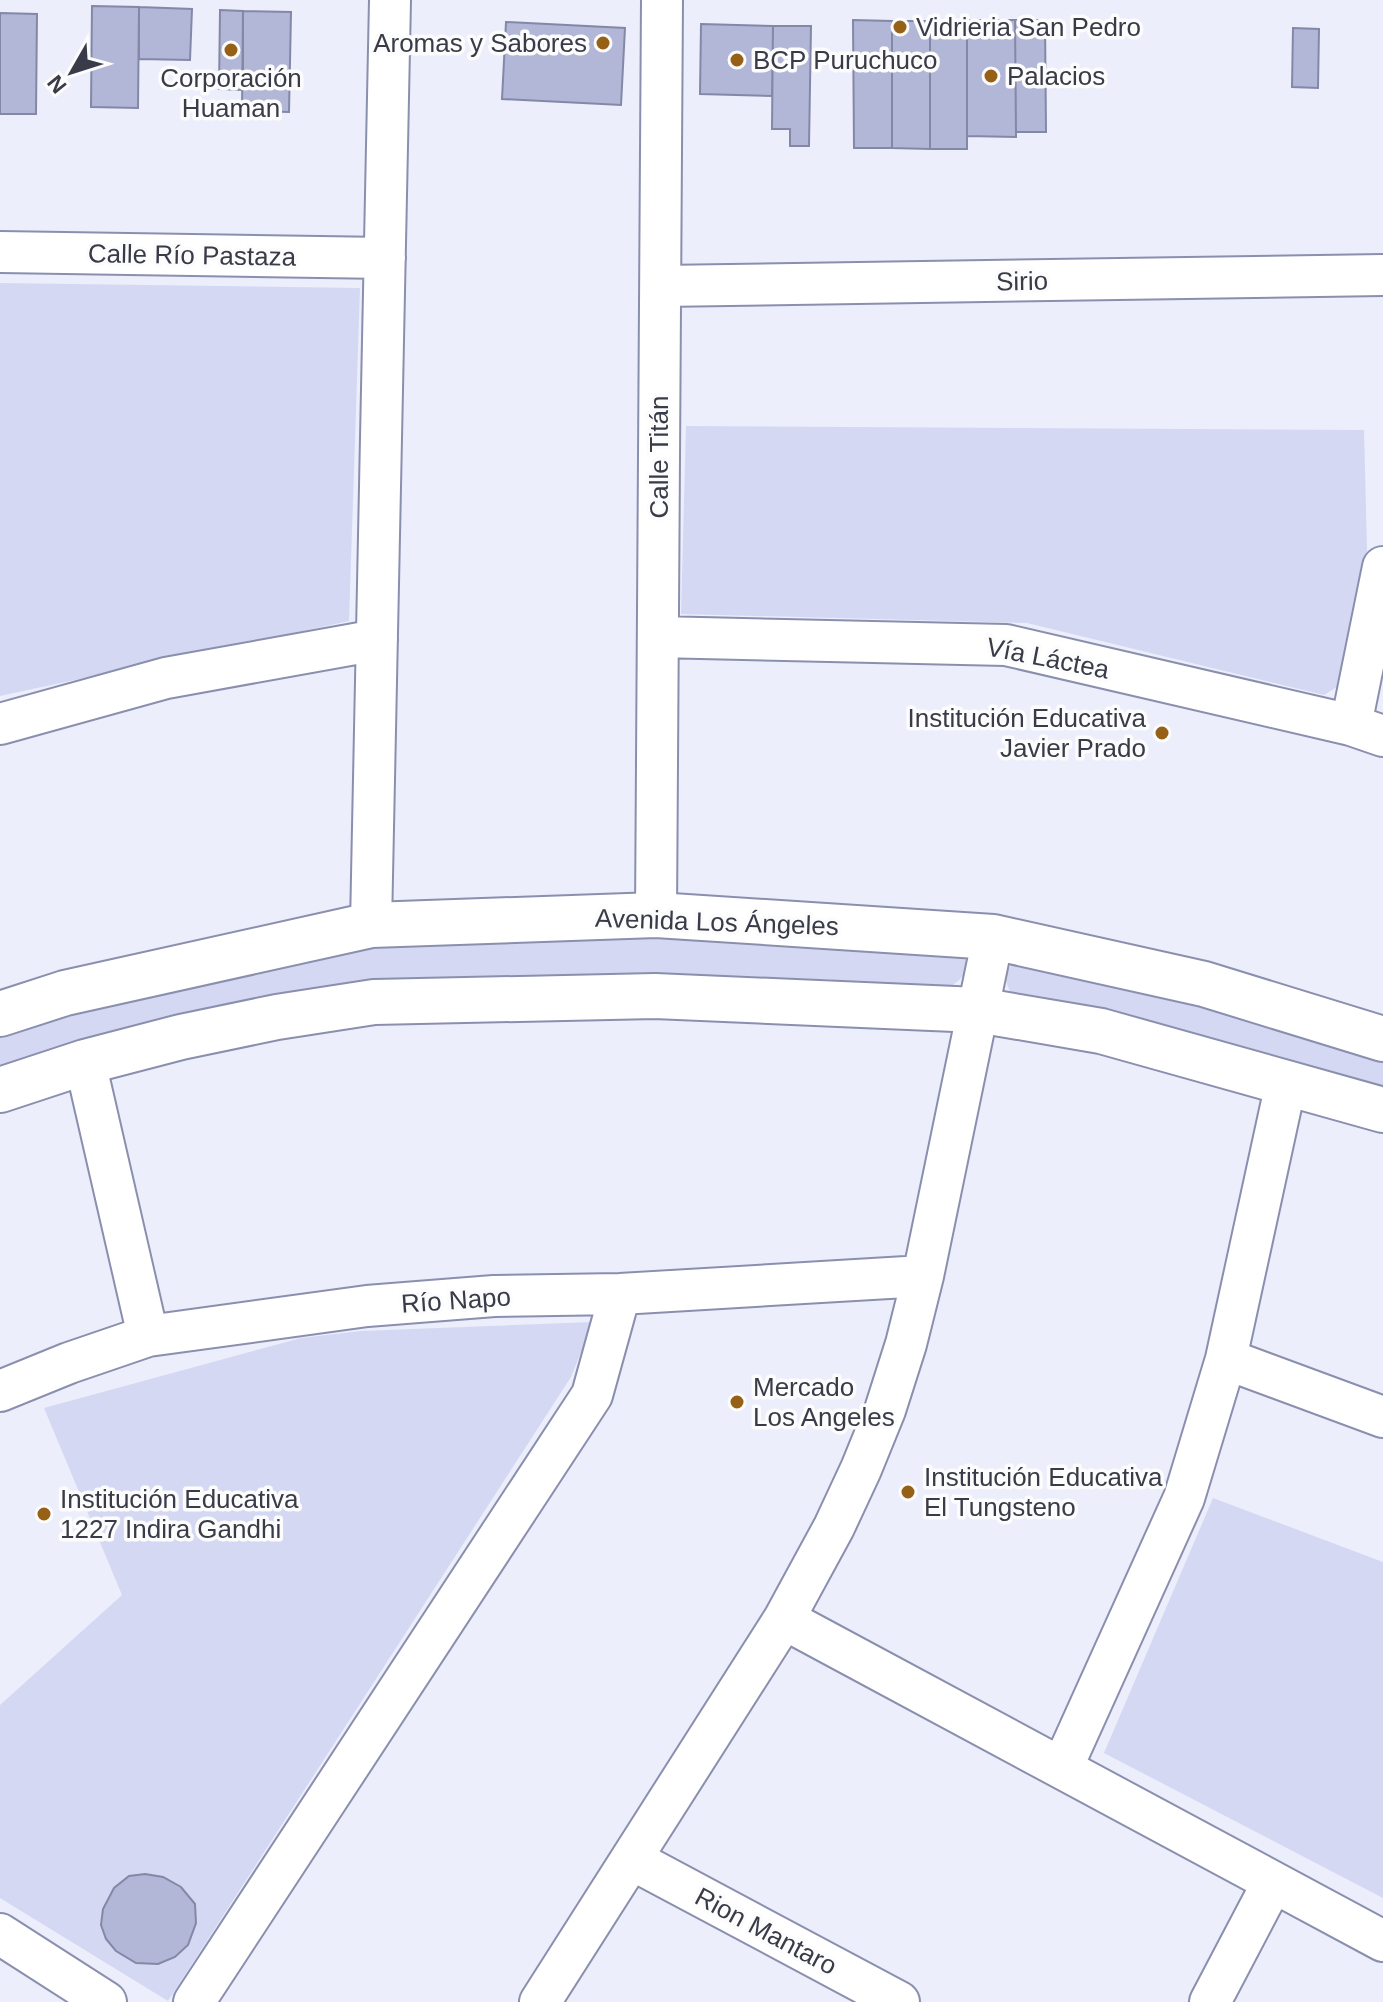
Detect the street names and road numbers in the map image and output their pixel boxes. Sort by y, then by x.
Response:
street label: Calle Río Pastaza [88,238,297,272]
street label: Sirio [996,266,1048,296]
street label: Calle Titán [644,396,674,518]
street label: Vía Láctea [984,631,1112,685]
street label: Avenida Los Ángeles [595,903,839,941]
street label: Río Napo [400,1281,512,1319]
street label: Rion Mantaro [690,1881,842,1981]

